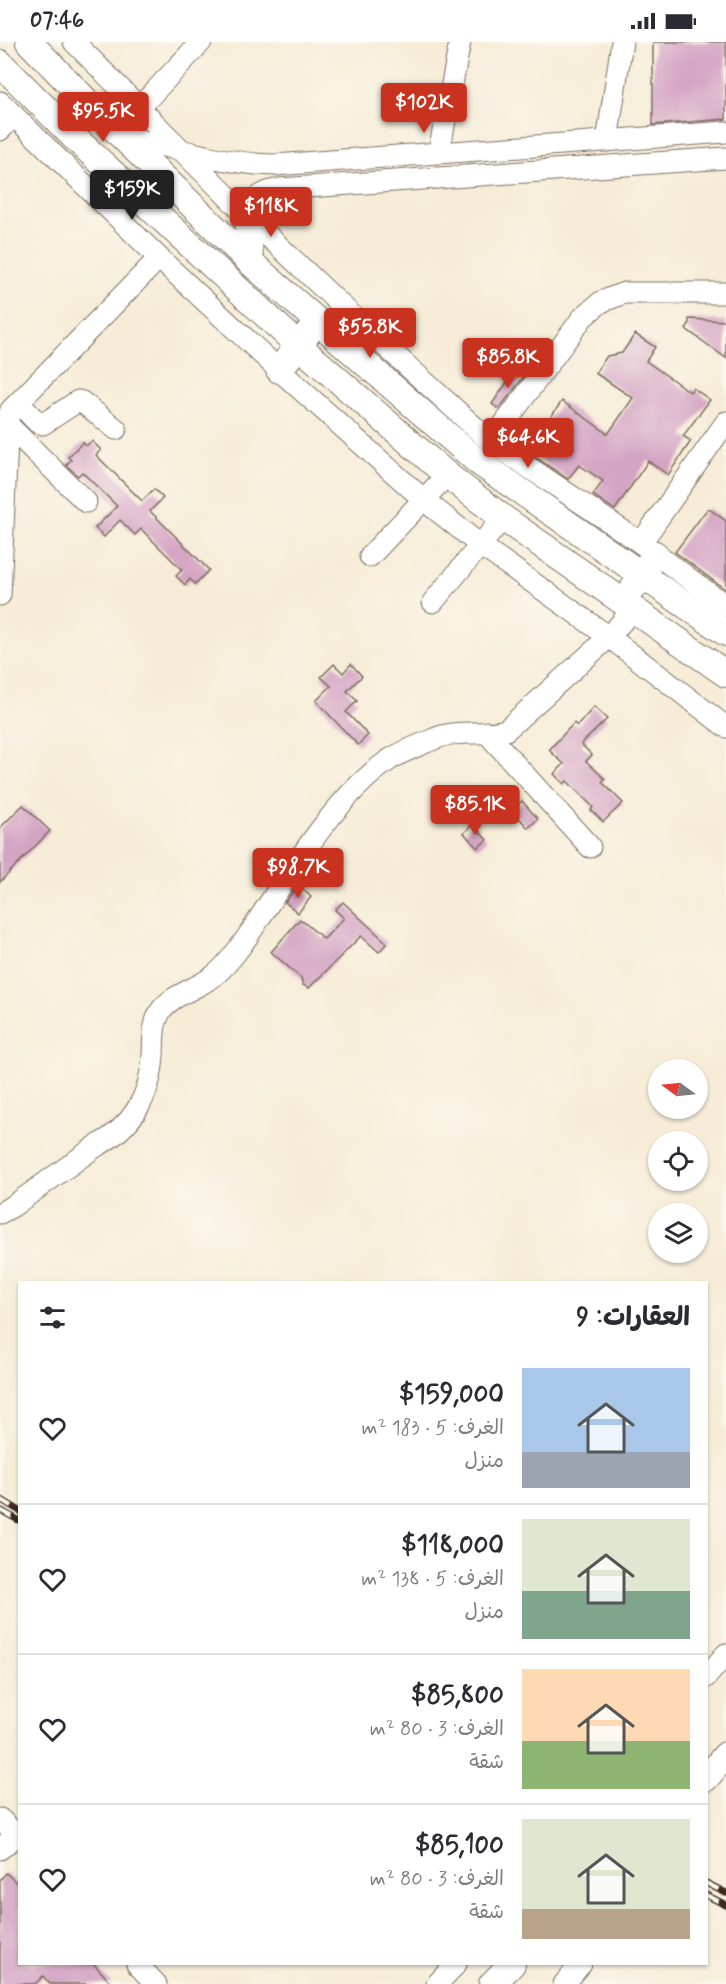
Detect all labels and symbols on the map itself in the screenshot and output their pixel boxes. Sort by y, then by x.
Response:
pin: $102K [382,83,466,134]
pin: $95.5K [54,92,152,143]
pin: $159K [90,170,174,221]
pin: $118K [229,187,313,238]
pin: $55.8K [321,308,419,359]
pin: $85.8K [459,338,557,389]
pin: $64.6K [479,418,577,469]
pin: $85.1K [426,785,524,836]
pin: $98.7K [249,848,347,899]
north arrow [648,1059,708,1119]

